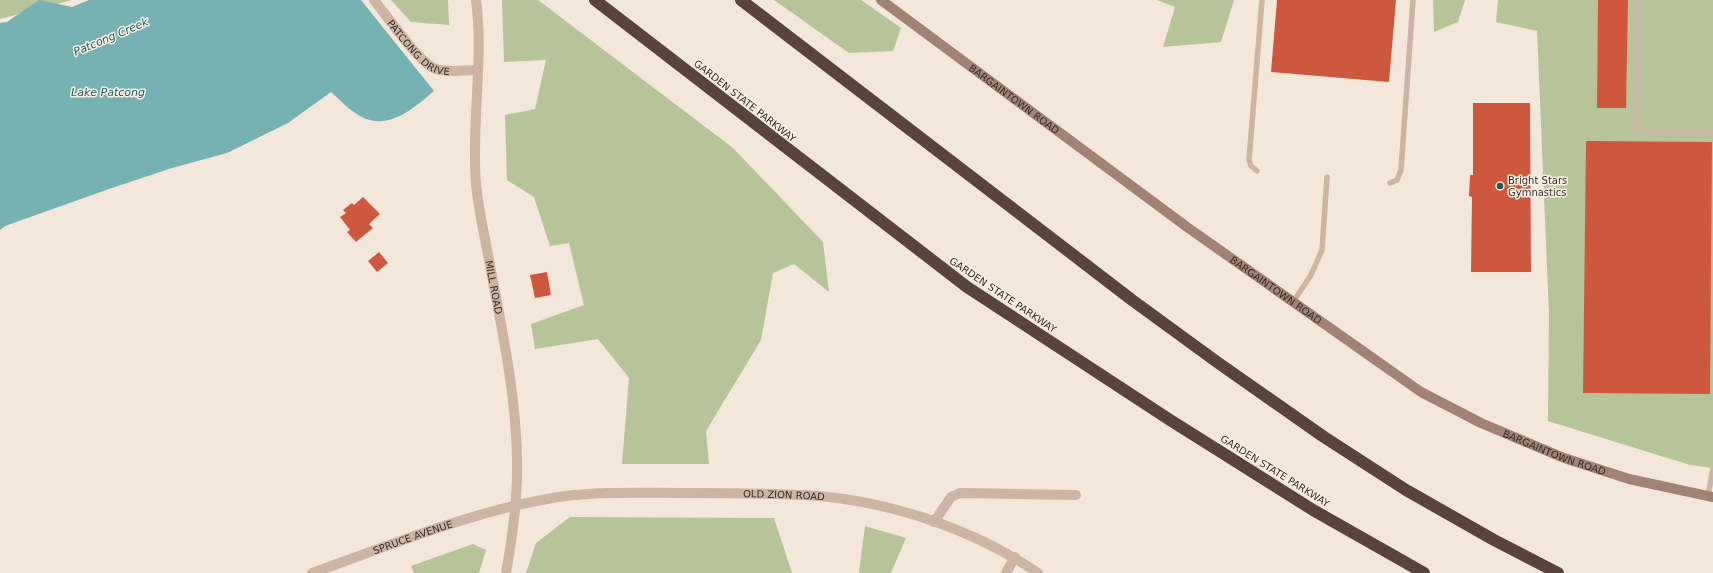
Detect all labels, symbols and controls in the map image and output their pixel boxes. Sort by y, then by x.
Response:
water label: Patcong Creek [72,15,151,59]
street label: PATCONG DRIVE [386,17,450,77]
street label: GARDEN STATE PARKWAY [692,58,799,145]
street label: BARGAINTOWN ROAD [967,62,1062,136]
water label: Lake Patcong [71,86,145,99]
place label: Bright Stars Gymnastics [1508,175,1567,198]
marker: Bright Stars Gymnastics [1495,181,1505,191]
street label: BARGAINTOWN ROAD [1228,254,1324,326]
street label: GARDEN STATE PARKWAY [948,255,1059,335]
street label: MILL ROAD [484,259,505,315]
street label: BARGAINTOWN ROAD [1501,427,1608,477]
street label: GARDEN STATE PARKWAY [1218,433,1332,510]
street label: OLD ZION ROAD [743,488,826,502]
street label: SPRUCE AVENUE [371,518,454,556]

